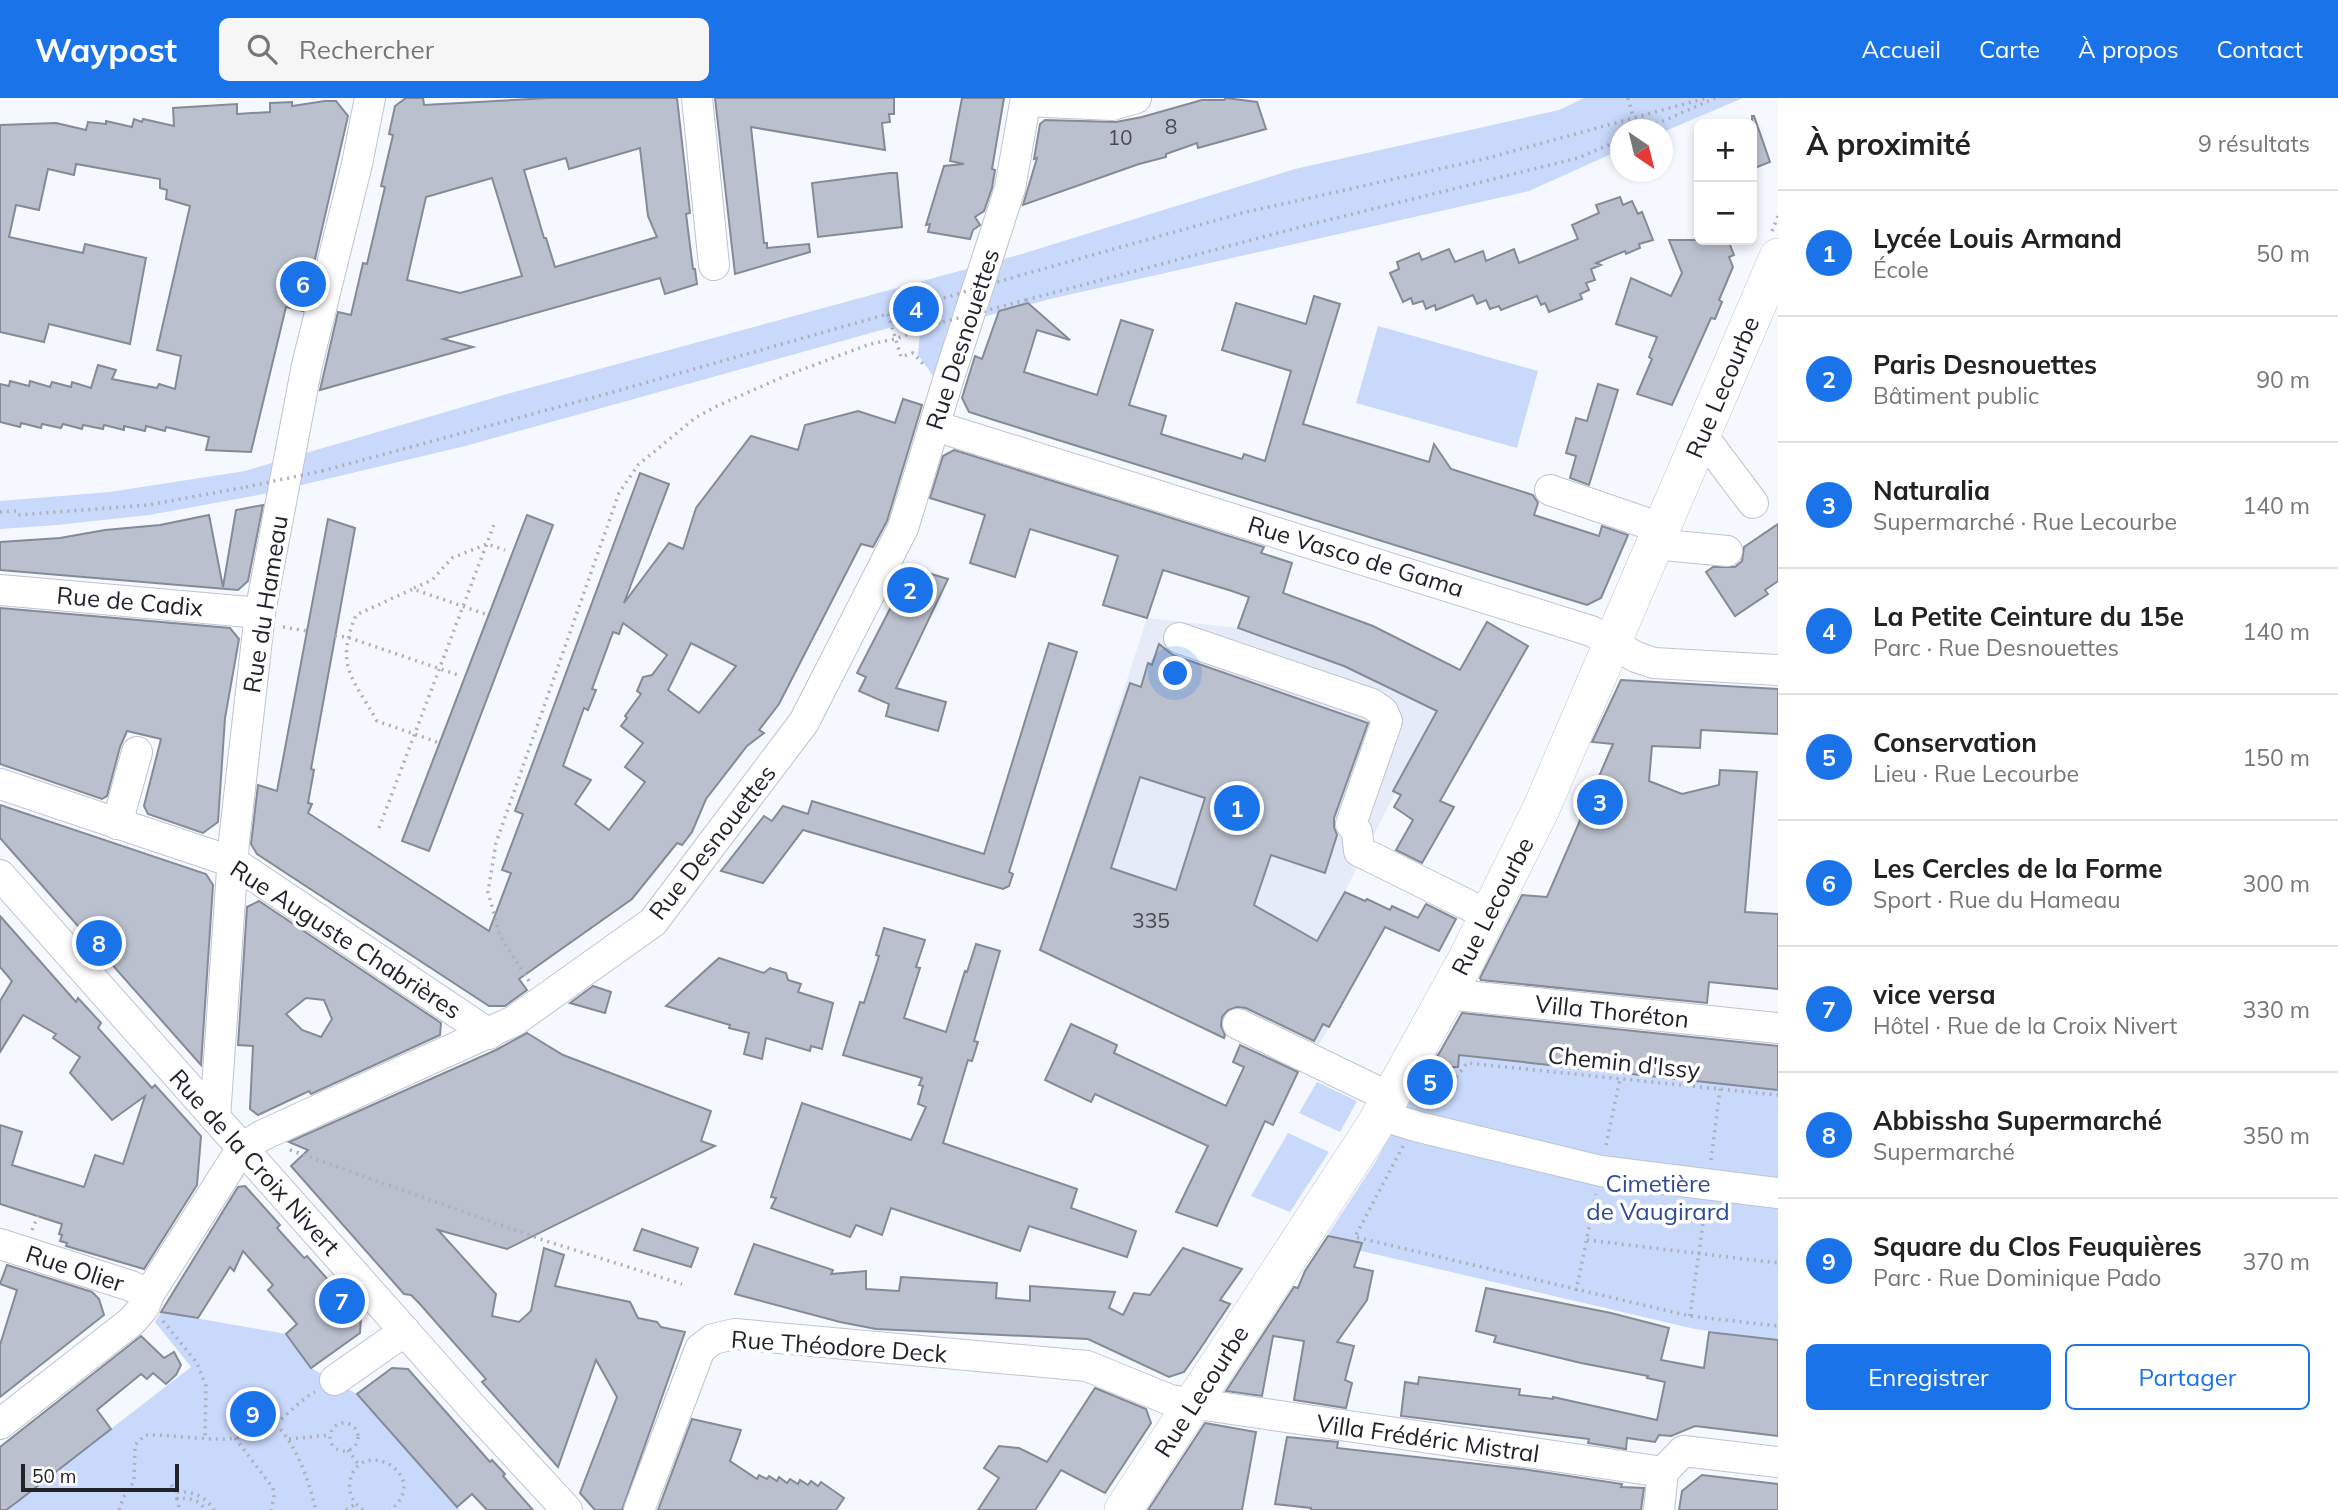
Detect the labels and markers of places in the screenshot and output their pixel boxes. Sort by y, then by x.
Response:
pin: 6 [280,258,326,310]
pin: 4 [893,283,939,335]
pin: 2 [887,564,933,616]
pin: 3 [1577,776,1623,828]
pin: 1 [1214,782,1260,834]
pin: 8 [76,917,122,969]
pin: 5 [1407,1056,1453,1108]
pin: 7 [319,1275,365,1327]
pin: 9 [230,1388,276,1440]

